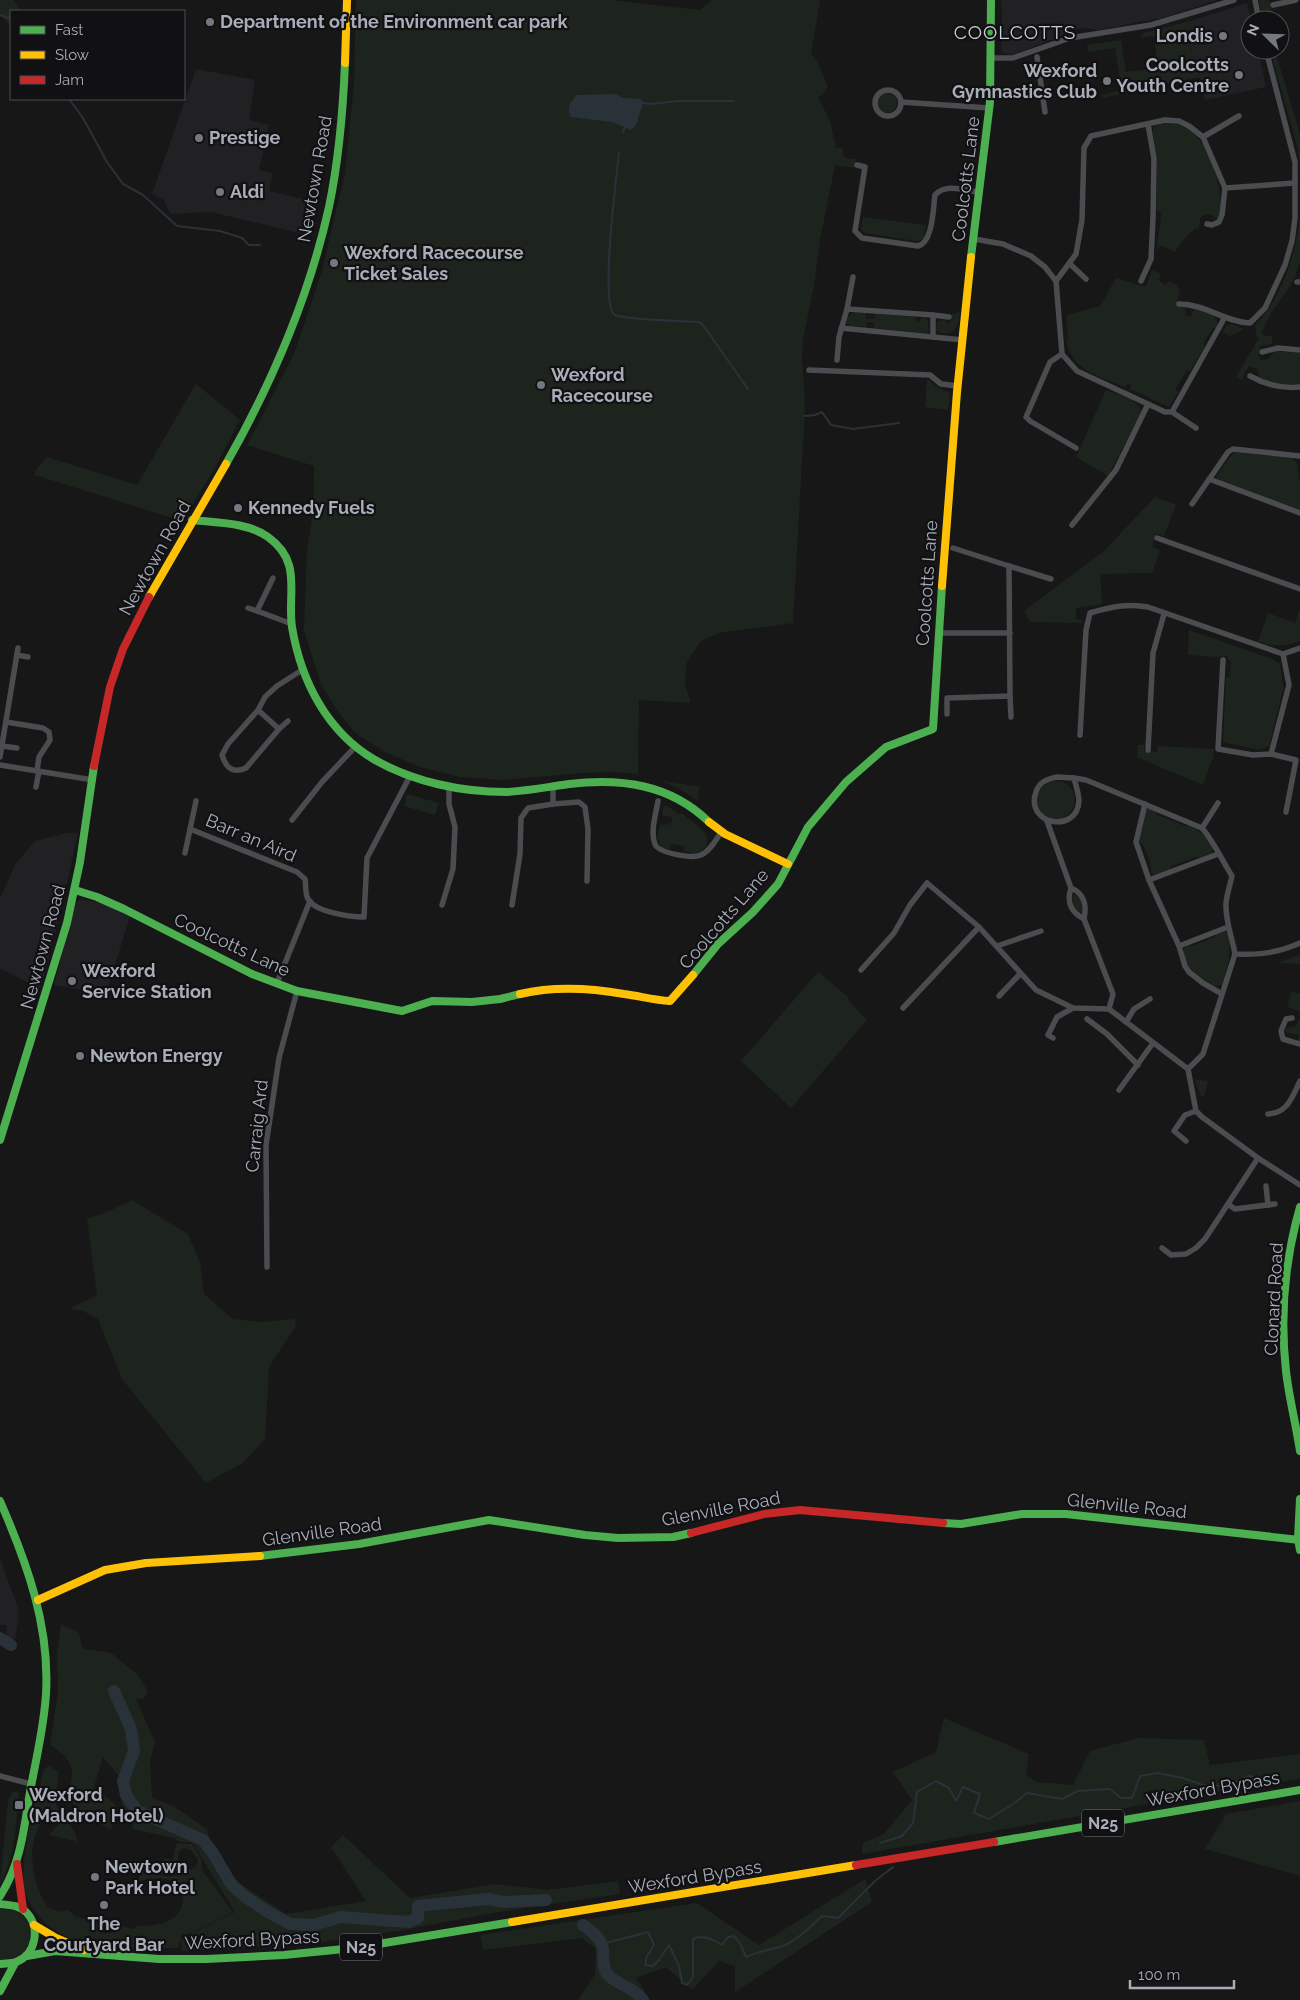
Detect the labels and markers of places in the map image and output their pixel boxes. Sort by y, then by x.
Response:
place label: Department of the Environment car park [220,11,568,32]
marker: Department of the Environment car park [204,16,216,28]
place label: Londis [1156,25,1213,46]
marker: Londis [1217,30,1229,42]
place label: Coolcotts Youth Centre [1116,54,1229,96]
place label: Wexford Gymnastics Club [952,60,1097,102]
marker: Coolcotts Youth Centre [1233,69,1245,81]
marker: Wexford Gymnastics Club [1101,75,1113,87]
place label: Prestige [209,127,281,148]
marker: Prestige [193,132,205,144]
place label: Aldi [230,181,264,202]
marker: Aldi [214,186,226,198]
place label: Wexford Racecourse Ticket Sales [344,242,524,284]
marker: Wexford Racecourse Ticket Sales [328,257,340,269]
place label: Wexford Racecourse [551,364,653,406]
marker: Wexford Racecourse [535,379,547,391]
place label: Kennedy Fuels [248,497,375,518]
marker: Kennedy Fuels [232,502,244,514]
place label: Wexford Service Station [82,960,212,1002]
marker: Wexford Service Station [66,975,78,987]
place label: Newton Energy [90,1045,223,1066]
marker: Newton Energy [74,1050,86,1062]
place label: Wexford (Maldron Hotel) [29,1784,164,1826]
marker: Wexford (Maldron Hotel) [13,1799,25,1811]
place label: Newtown Park Hotel [105,1856,195,1898]
marker: Newtown Park Hotel [89,1871,101,1883]
marker: The Courtyard Bar [98,1899,110,1911]
place label: The Courtyard Bar [44,1913,164,1955]

